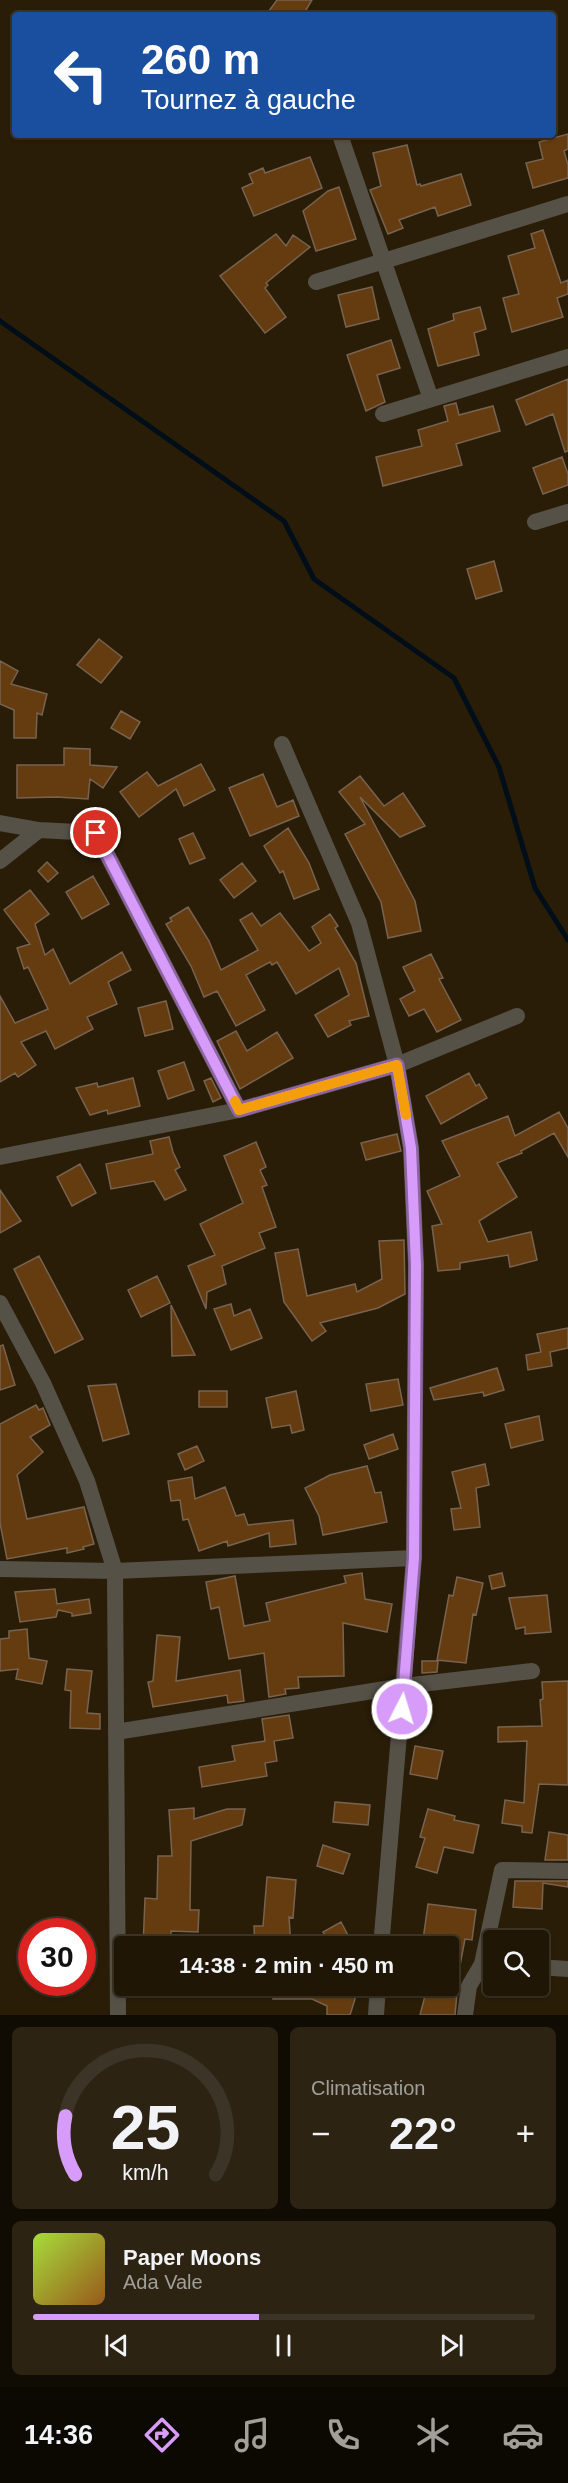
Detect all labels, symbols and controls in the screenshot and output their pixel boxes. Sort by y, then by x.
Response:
icon: left [42,36,120,114]
text: 260 m [141,36,260,83]
text: Tournez à gauche [141,85,356,115]
pin [70,807,121,858]
icon: arrive [79,816,112,849]
position arrow [370,1677,434,1741]
speed limit sign: 30 [18,1918,96,1996]
map controls [483,1930,549,1996]
button: search [483,1930,549,1996]
text: 14:38 · 2 min · 450 m [179,1953,394,1978]
text: Climatisation [311,2077,425,2099]
text: 25 [110,2093,180,2162]
text: 22° [389,2108,457,2159]
text: − [311,2115,330,2152]
text: + [516,2115,535,2152]
text: km/h [122,2161,168,2185]
text: Paper Moons [123,2245,261,2270]
text: Ada Vale [123,2271,203,2293]
icon: previous [100,2329,133,2362]
icon: pause [267,2329,300,2362]
icon: next [435,2329,468,2362]
icon: directions [141,2414,183,2456]
icon: music [231,2414,273,2456]
icon: phone [322,2414,364,2456]
icon: climate [412,2414,454,2456]
icon: car [502,2414,544,2456]
text: 14:36 [24,2420,93,2450]

